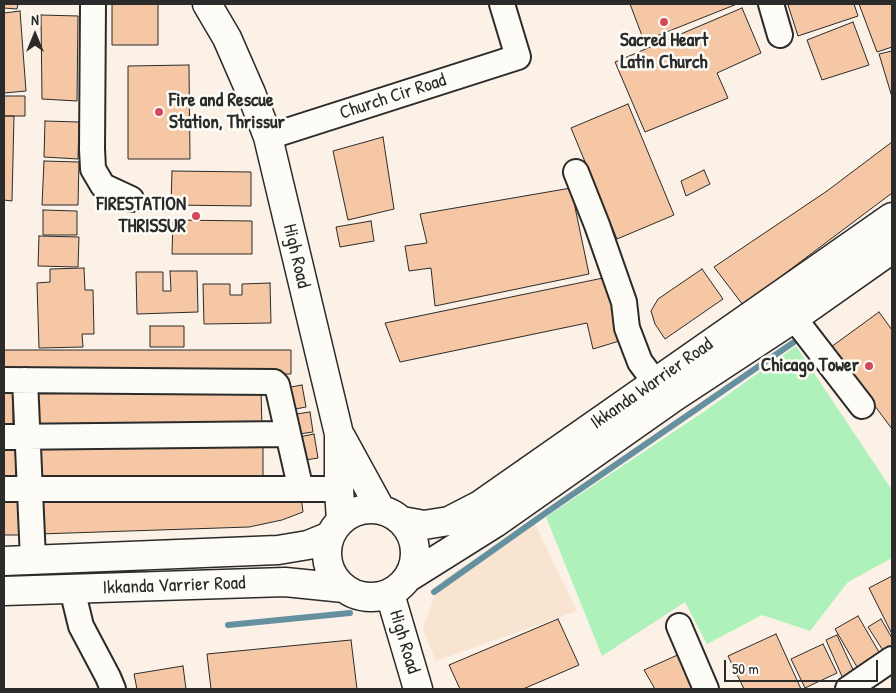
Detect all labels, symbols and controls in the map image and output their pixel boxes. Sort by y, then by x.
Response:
north arrow [10,10,60,60]
text: N [31,10,39,29]
marker: Sacred Heart Latin Church [658,16,670,28]
place label: Sacred Heart Latin Church [620,30,708,74]
street label: Church Cir Road [337,69,449,125]
place label: Fire and Rescue Station, Thrissur [169,90,285,134]
marker: Fire and Rescue Station, Thrissur [153,106,165,118]
place label: FIRESTATION THRISSUR [96,194,186,238]
marker: FIRESTATION THRISSUR [190,210,202,222]
street label: High Road [278,222,314,290]
street label: Ikkanda Warrier Road [587,333,717,435]
place label: Chicago Tower [761,355,859,377]
marker: Chicago Tower [863,360,875,372]
street label: Ikkanda Varrier Road [102,572,246,600]
street label: High Road [384,608,424,676]
scale bar [726,650,880,682]
text: 50 m [732,658,759,679]

